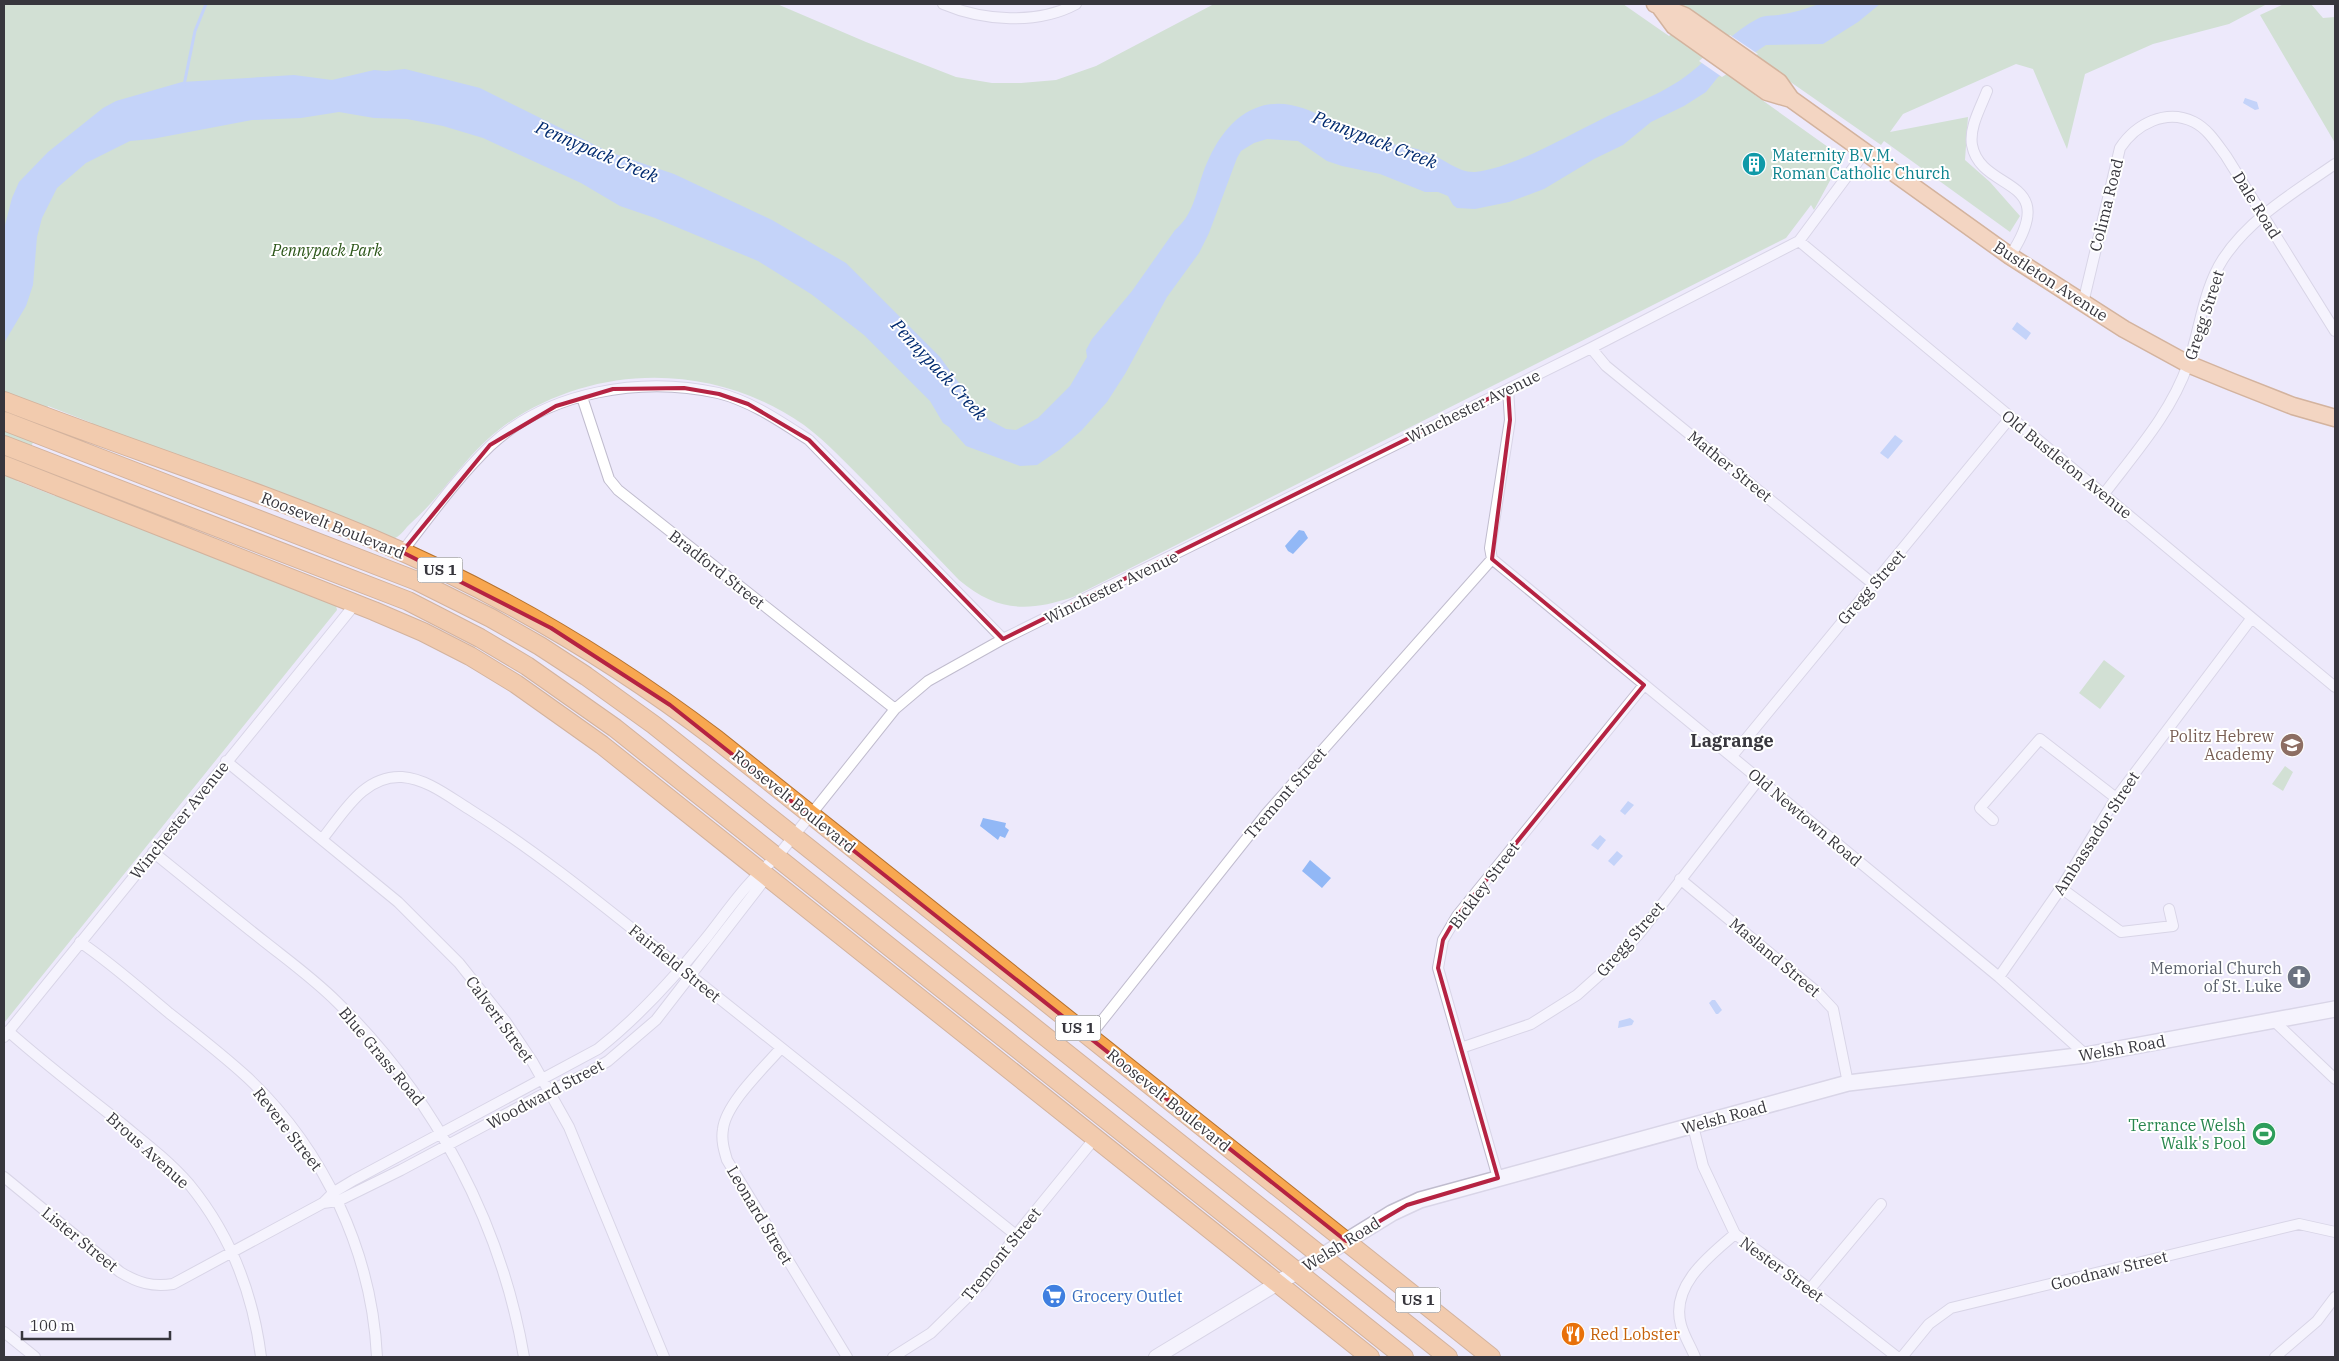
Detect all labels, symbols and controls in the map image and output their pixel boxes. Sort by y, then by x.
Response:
water label: Pennypack Creek [1309,105,1441,174]
water label: Pennypack Creek [531,115,662,188]
place label: Maternity B.V.M. Roman Catholic Church [1772,145,1950,183]
building icon: Maternity B.V.M. Roman Catholic Church [1741,151,1767,177]
street label: Colima Road [2085,156,2127,253]
street label: Dale Road [2229,168,2286,242]
street label: Bustleton Avenue [1990,237,2112,325]
park label: Pennypack Park [270,240,383,260]
street label: Gregg Street [2180,267,2228,362]
water label: Pennypack Creek [886,313,993,426]
street label: Winchester Avenue [1403,365,1543,447]
street label: Old Bustleton Avenue [1998,405,2136,523]
street label: Mather Street [1684,426,1776,506]
street label: Roosevelt Boulevard [258,487,408,563]
street label: Bradford Street [665,525,769,613]
street label: Gregg Street [1833,545,1909,629]
street label: Winchester Avenue [1041,546,1181,628]
road number: US 1 [418,558,462,582]
place label: Politz Hebrew Academy [2169,726,2275,764]
district label: Lagrange [1690,729,1774,752]
school or university icon: Politz Hebrew Academy [2279,732,2305,758]
street label: Tremont Street [1240,743,1330,843]
street label: Roosevelt Boulevard [728,745,860,857]
street label: Winchester Avenue [125,757,233,883]
street label: Old Newtown Road [1744,764,1866,871]
street label: Ambassador Street [2049,767,2144,899]
street label: Bickley Street [1445,837,1523,932]
street label: Gregg Street [1592,897,1668,981]
street label: Masland Street [1725,913,1825,1001]
street label: Fairfield Street [625,920,725,1006]
place label: Memorial Church of St. Luke [2150,958,2282,996]
church icon: Memorial Church of St. Luke [2286,964,2312,990]
street label: Calvert Street [462,972,538,1067]
street label: Blue Grass Road [335,1003,429,1110]
road number: US 1 [1056,1016,1100,1040]
street label: Welsh Road [2077,1030,2167,1065]
street label: Roosevelt Boulevard [1103,1044,1235,1156]
street label: Woodward Street [483,1055,607,1133]
street label: Revere Street [249,1083,327,1175]
street label: Welsh Road [1679,1096,1769,1138]
street label: Brous Avenue [102,1108,194,1192]
place label: Terrance Welsh Walk's Pool [2128,1115,2246,1153]
sports icon: Terrance Welsh Walk's Pool [2251,1121,2277,1147]
street label: Leonard Street [723,1162,797,1268]
street label: Lister Street [38,1202,122,1276]
street label: Tremont Street [957,1203,1045,1305]
street label: Welsh Road [1298,1212,1384,1276]
street label: Nester Street [1736,1232,1828,1306]
street label: Goodnaw Street [2049,1246,2170,1294]
supermarket icon: Grocery Outlet [1041,1283,1067,1309]
place label: Grocery Outlet [1072,1286,1183,1306]
road number: US 1 [1396,1288,1440,1312]
scale bar [22,1308,170,1340]
text: 100 m [30,1316,75,1335]
restaurant icon: Red Lobster [1560,1321,1586,1347]
place label: Red Lobster [1590,1324,1680,1344]

